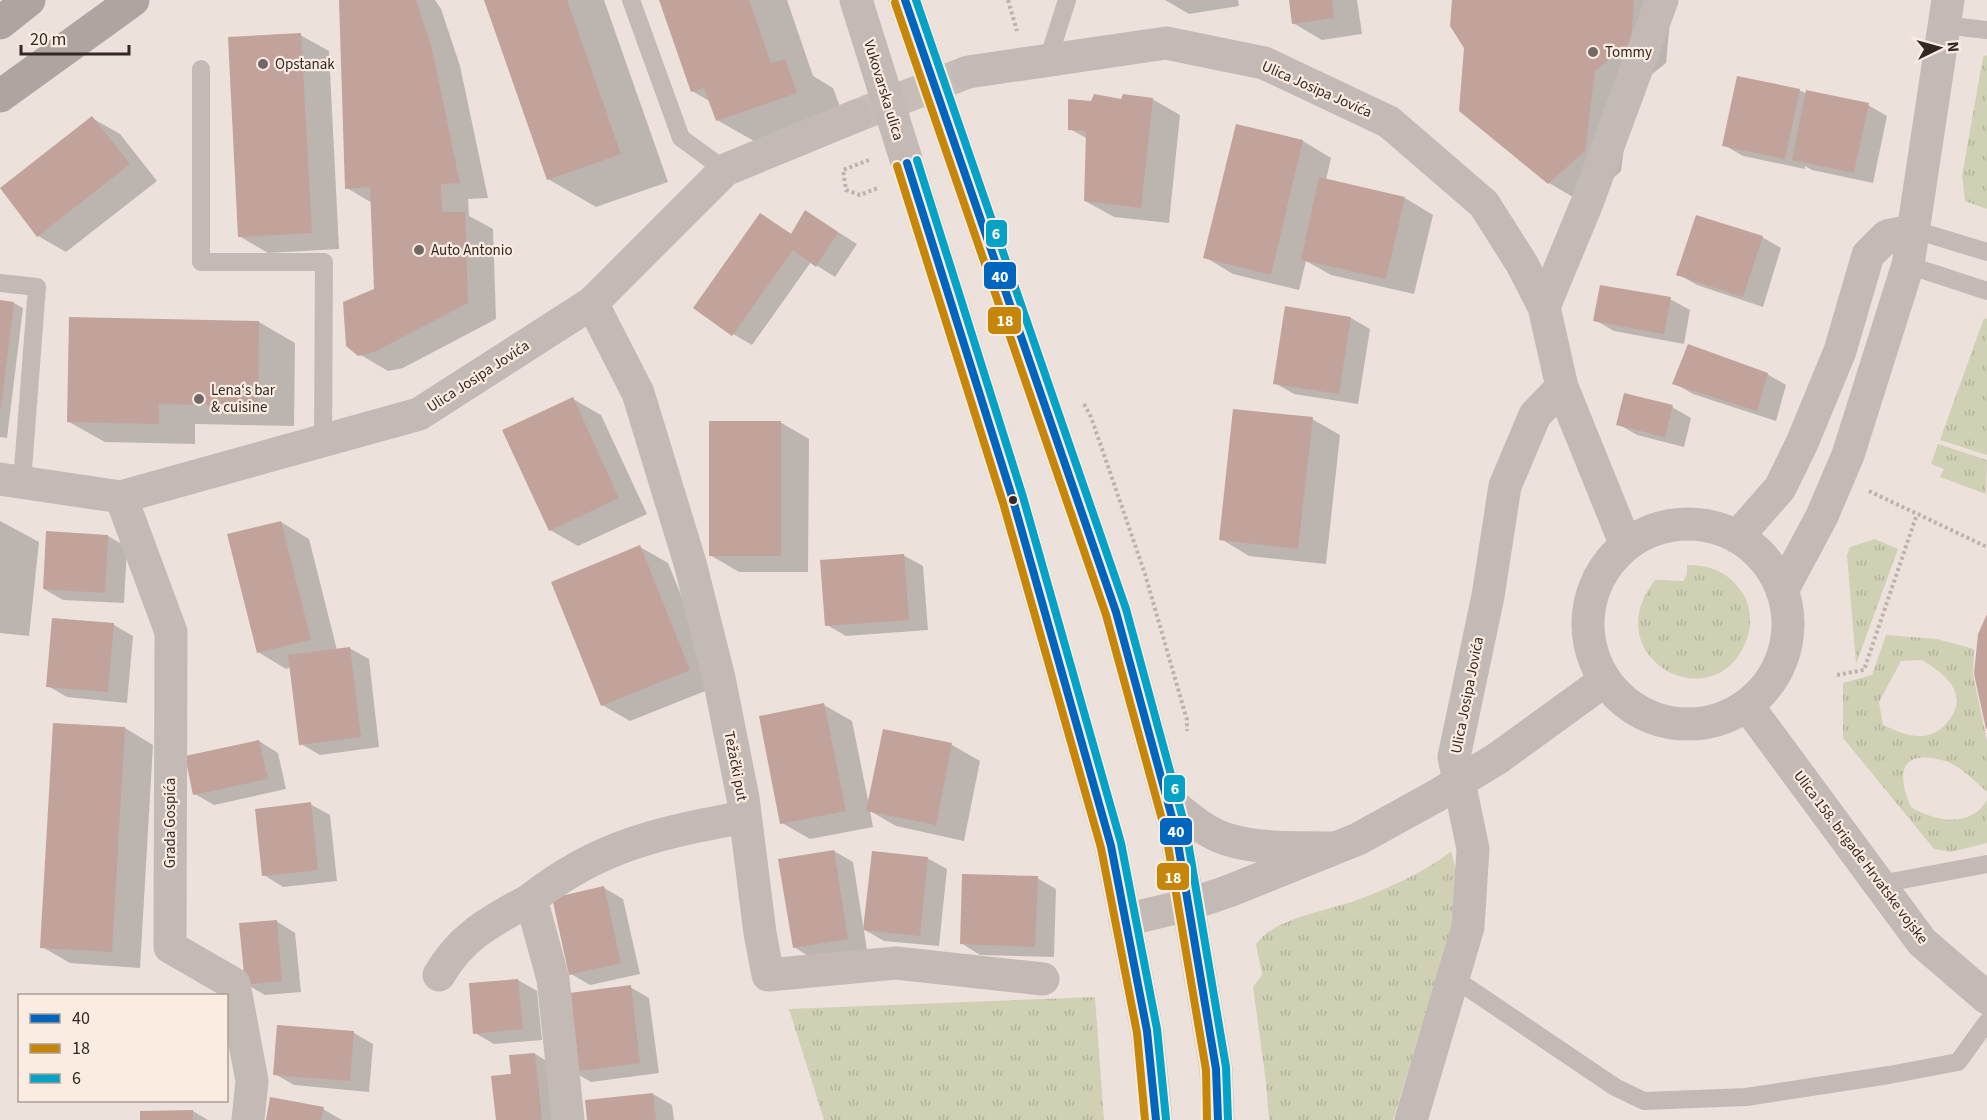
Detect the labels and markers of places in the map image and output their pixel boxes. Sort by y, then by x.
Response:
place label: Tommy [1605,42,1652,63]
marker: Tommy [1586,45,1600,59]
place label: Opstanak [275,54,335,75]
marker: Opstanak [256,57,270,71]
place label: Auto Antonio [431,240,513,261]
marker: Auto Antonio [412,243,426,257]
place label: Lena‘s bar & cuisine [211,380,276,418]
marker: Lena‘s bar & cuisine [192,392,206,406]
unlabelled marker [1007,494,1019,506]

